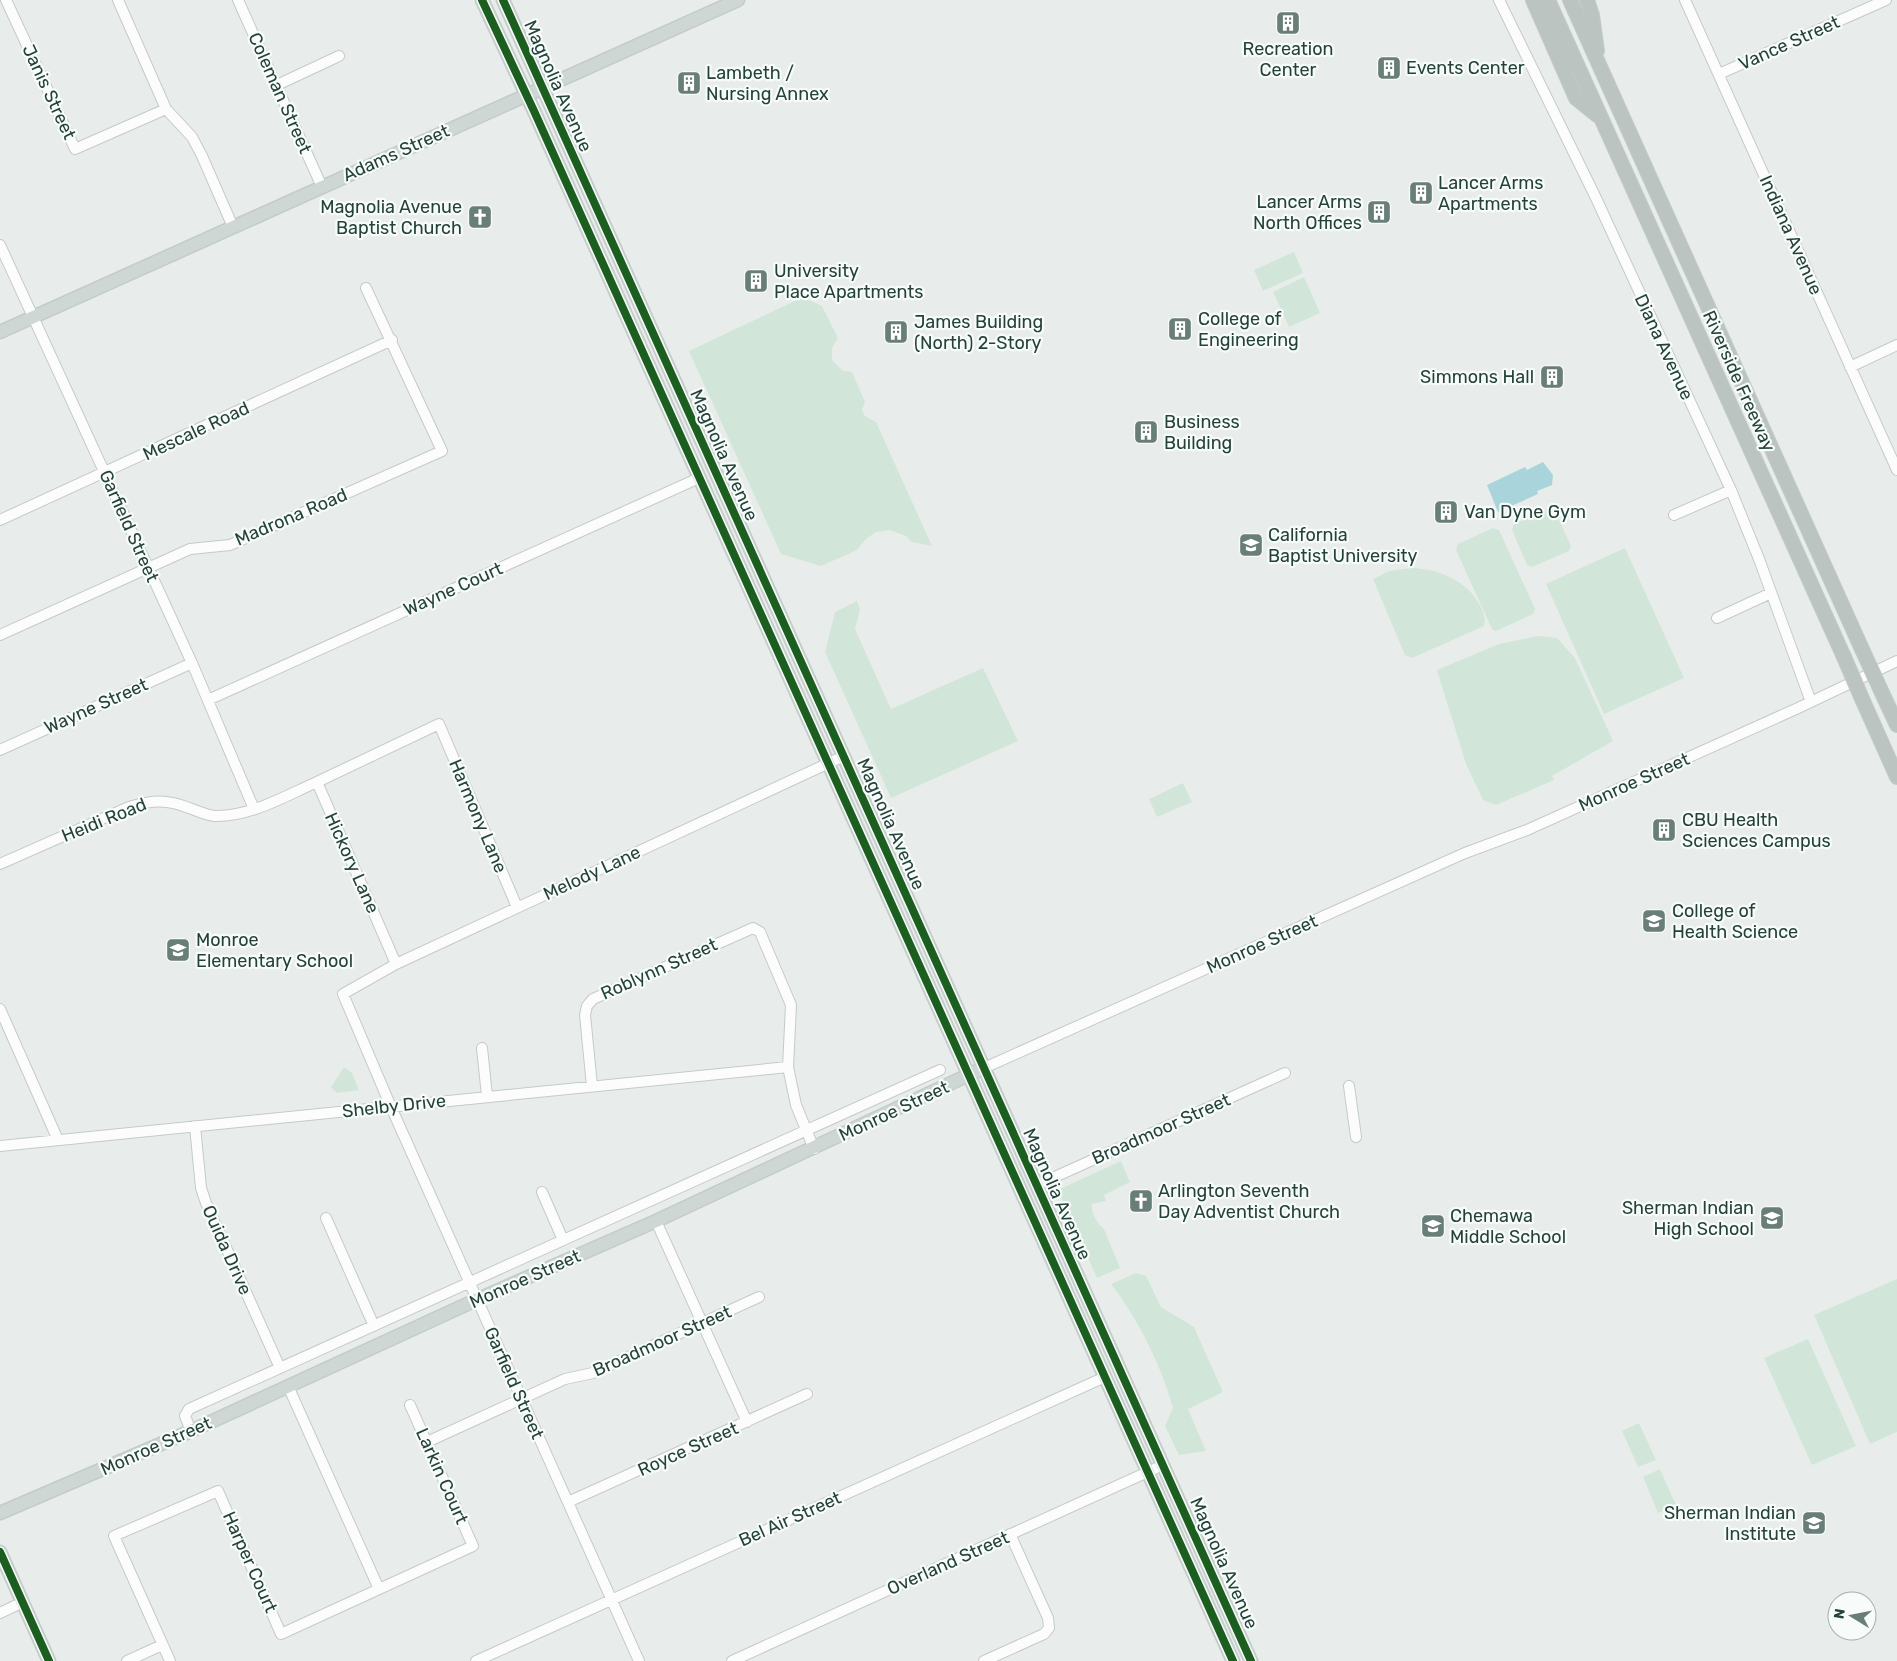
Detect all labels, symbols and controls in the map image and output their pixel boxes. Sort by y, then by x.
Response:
building icon: Recreation Center [1275,10,1301,36]
street label: Vance Street [1735,11,1843,75]
street label: Magnolia Avenue [519,17,597,155]
street label: Coleman Street [243,29,317,157]
place label: Recreation Center [1243,38,1333,81]
street label: Janis Street [17,41,81,143]
building icon: Events Center [1376,55,1402,81]
place label: Events Center [1406,57,1525,79]
place label: Lambeth / Nursing Annex [706,62,829,105]
building icon: Lambeth / Nursing Annex [676,70,702,96]
street label: Adams Street [339,120,453,186]
place label: Lancer Arms Apartments [1438,172,1543,215]
street label: Indiana Avenue [1755,172,1827,298]
building icon: Lancer Arms Apartments [1408,180,1434,206]
place label: Lancer Arms North Offices [1253,191,1362,234]
place label: Magnolia Avenue Baptist Church [320,196,462,239]
building icon: Lancer Arms North Offices [1366,199,1392,225]
church icon: Magnolia Avenue Baptist Church [467,204,493,230]
place label: University Place Apartments [774,260,924,303]
building icon: University Place Apartments [743,268,769,294]
street label: Diana Avenue [1630,290,1698,404]
street label: Riverside Freeway [1698,307,1780,455]
place label: College of Engineering [1198,308,1299,351]
place label: James Building (North) 2-Story [914,311,1043,354]
building icon: College of Engineering [1167,316,1193,342]
building icon: James Building (North) 2-Story [883,319,909,345]
building icon: Simmons Hall [1539,364,1565,390]
place label: Simmons Hall [1420,366,1534,388]
street label: Magnolia Avenue [685,386,763,524]
street label: Mescale Road [139,397,253,465]
place label: Business Building [1164,411,1240,454]
building icon: Business Building [1133,419,1159,445]
street label: Garfield Street [94,466,164,586]
street label: Madrona Road [232,483,350,551]
building icon: Van Dyne Gym [1433,499,1459,525]
place label: Van Dyne Gym [1464,501,1586,523]
place label: California Baptist University [1268,524,1418,567]
school or university icon: California Baptist University [1238,532,1264,558]
street label: Wayne Court [400,557,506,621]
street label: Wayne Street [41,673,151,739]
street label: Monroe Street [1575,748,1693,816]
street label: Magnolia Avenue [852,755,930,893]
street label: Harmony Lane [444,756,512,876]
street label: Heidi Road [58,793,150,847]
street label: Hickory Lane [320,809,384,917]
place label: CBU Health Sciences Campus [1682,809,1831,852]
building icon: CBU Health Sciences Campus [1651,817,1677,843]
street label: Melody Lane [540,841,644,905]
place label: College of Health Science [1672,900,1798,943]
school or university icon: College of Health Science [1641,908,1667,934]
street label: Monroe Street [1203,910,1321,978]
place label: Monroe Elementary School [196,929,353,972]
street label: Roblynn Street [597,933,721,1005]
school or university icon: Monroe Elementary School [165,937,191,963]
street label: Monroe Street [835,1076,953,1146]
street label: Broadmoor Street [1088,1089,1234,1169]
street label: Shelby Drive [341,1090,447,1122]
street label: Magnolia Avenue [1018,1125,1096,1263]
place label: Arlington Seventh Day Adventist Church [1158,1180,1340,1223]
church icon: Arlington Seventh Day Adventist Church [1128,1188,1154,1214]
place label: Sherman Indian High School [1622,1197,1754,1240]
street label: Ouida Drive [197,1202,257,1298]
place label: Chemawa Middle School [1450,1205,1566,1248]
school or university icon: Sherman Indian High School [1759,1205,1785,1231]
school or university icon: Chemawa Middle School [1420,1213,1446,1239]
street label: Monroe Street [466,1245,584,1313]
street label: Broadmoor Street [589,1301,735,1381]
street label: Garfield Street [479,1323,549,1443]
street label: Monroe Street [97,1412,215,1480]
street label: Royce Street [634,1417,742,1481]
street label: Larkin Court [411,1425,473,1527]
street label: Bel Air Street [735,1487,845,1551]
street label: Magnolia Avenue [1185,1494,1263,1632]
place label: Sherman Indian Institute [1664,1502,1796,1545]
street label: Harper Court [218,1508,282,1616]
school or university icon: Sherman Indian Institute [1801,1510,1827,1536]
street label: Overland Street [884,1526,1012,1600]
north arrow [1827,1591,1877,1641]
text: N [1830,1607,1849,1620]

